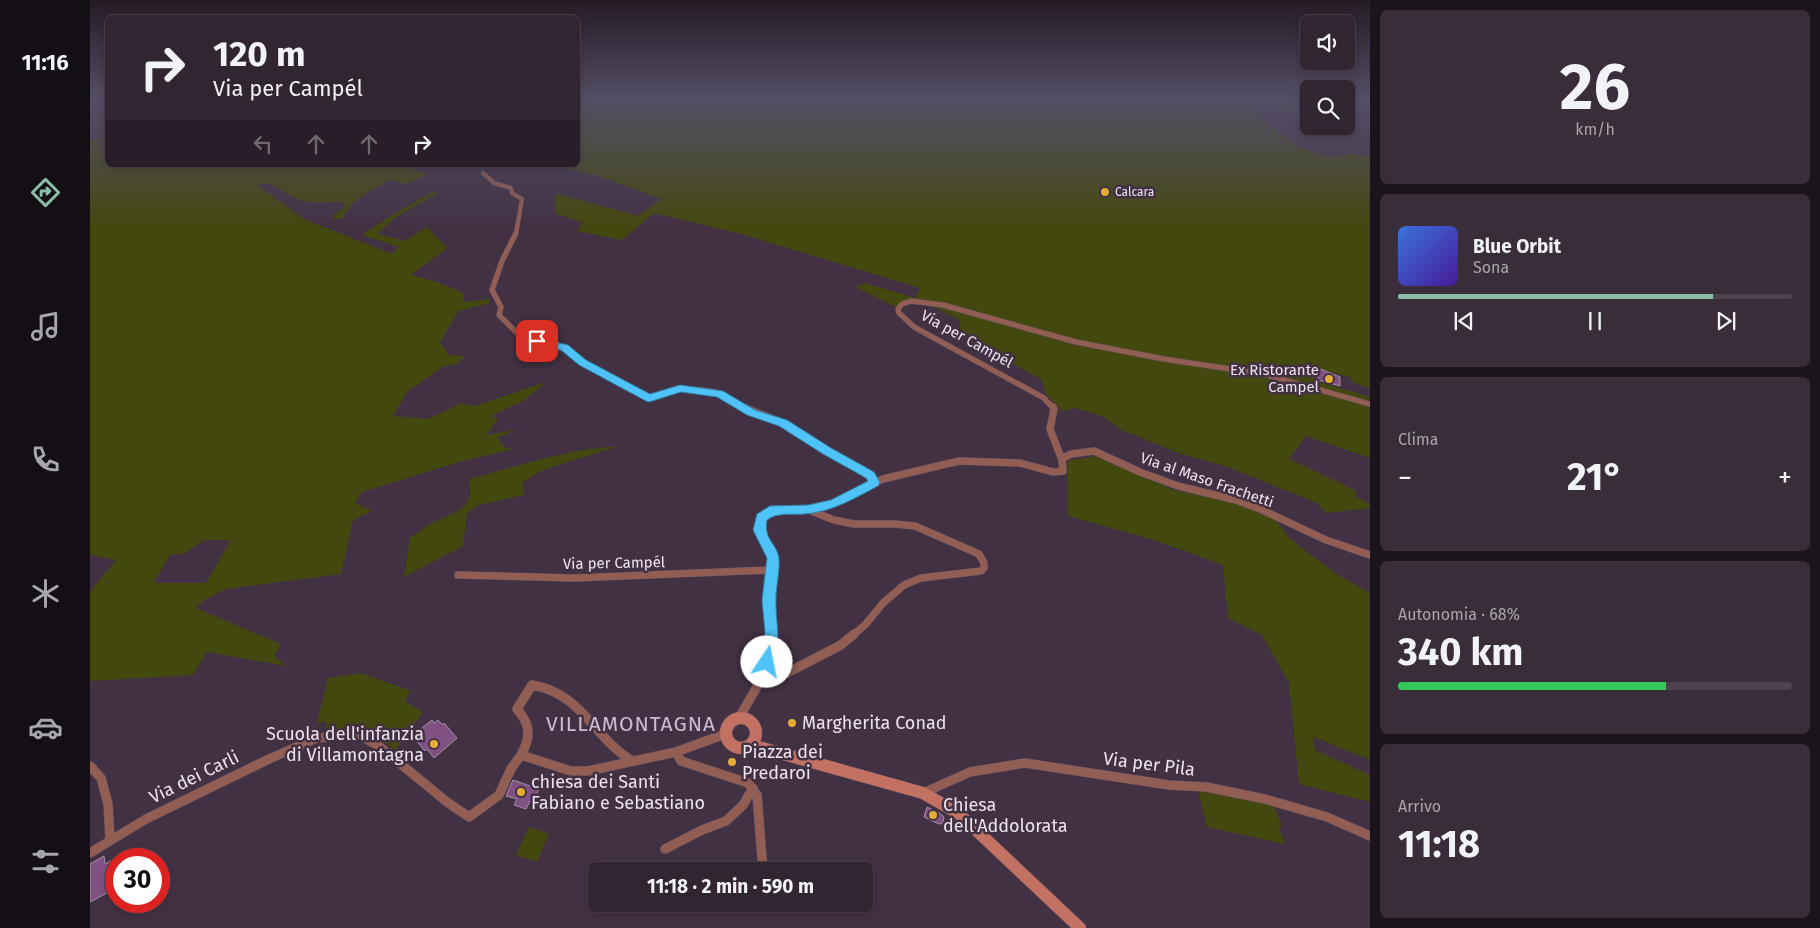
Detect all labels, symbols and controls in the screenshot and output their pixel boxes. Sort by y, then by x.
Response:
map controls [1300,15,1355,135]
button: sound [1300,15,1355,70]
text: 120 m [213,33,306,75]
icon: right [130,35,195,100]
text: 26 [1560,48,1630,126]
text: 11:16 [21,49,69,76]
text: Via per Campél [213,75,363,102]
button: search [1300,80,1355,135]
text: km/h [1575,120,1615,139]
icon: left [249,130,277,158]
icon: ahead [302,130,330,158]
icon: ahead [355,130,383,158]
icon: right [408,130,436,158]
icon: directions [28,175,63,210]
place label: Calcara [1115,185,1154,199]
marker: Calcara [1099,186,1111,198]
text: Blue Orbit [1473,235,1561,258]
text: Sona [1473,258,1509,277]
street label: Via per Campél [918,306,1017,372]
icon: previous [1450,307,1478,335]
icon: pause [1581,307,1609,335]
icon: next [1712,307,1740,335]
icon: music [28,309,63,344]
pin [516,320,558,362]
icon: arrive [523,327,551,355]
place label: Ex Ristorante Campel [1230,361,1320,396]
marker: Ex Ristorante Campel [1323,373,1335,385]
text: Clima [1398,430,1438,449]
icon: phone [28,442,63,477]
street label: Via al Maso Frachetti [1138,449,1276,511]
text: 21° [1567,454,1623,500]
text: − [1398,461,1412,494]
text: + [1778,461,1792,494]
street label: Via per Campél [563,553,666,573]
icon: climate [28,576,63,611]
text: Autonomia · 68% [1398,605,1520,624]
text: 340 km [1398,629,1523,675]
position arrow [740,635,792,687]
icon: car [28,710,63,745]
district label: VILLAMONTAGNA [546,711,716,737]
place label: Margherita Conad [802,712,947,734]
marker: Margherita Conad [786,717,798,729]
place label: Scuola dell'infanzia di Villamontagna [266,723,424,766]
marker: Scuola dell'infanzia di Villamontagna [428,738,440,750]
place label: Piazza dei Predaroi [742,741,823,784]
street label: Via dei Carli [146,746,242,808]
street label: Via per Pila [1102,747,1196,781]
marker: Piazza dei Predaroi [726,756,738,768]
place label: chiesa dei Santi Fabiano e Sebastiano [531,771,705,814]
marker: chiesa dei Santi Fabiano e Sebastiano [515,786,527,798]
place label: Chiesa dell'Addolorata [943,794,1068,837]
text: Arrivo [1398,797,1441,816]
marker: Chiesa dell'Addolorata [927,809,939,821]
text: 11:18 [1398,821,1480,867]
icon: filters [28,844,63,879]
speed limit sign: 30 [105,848,170,913]
text: 11:18 · 2 min · 590 m [647,875,814,898]

